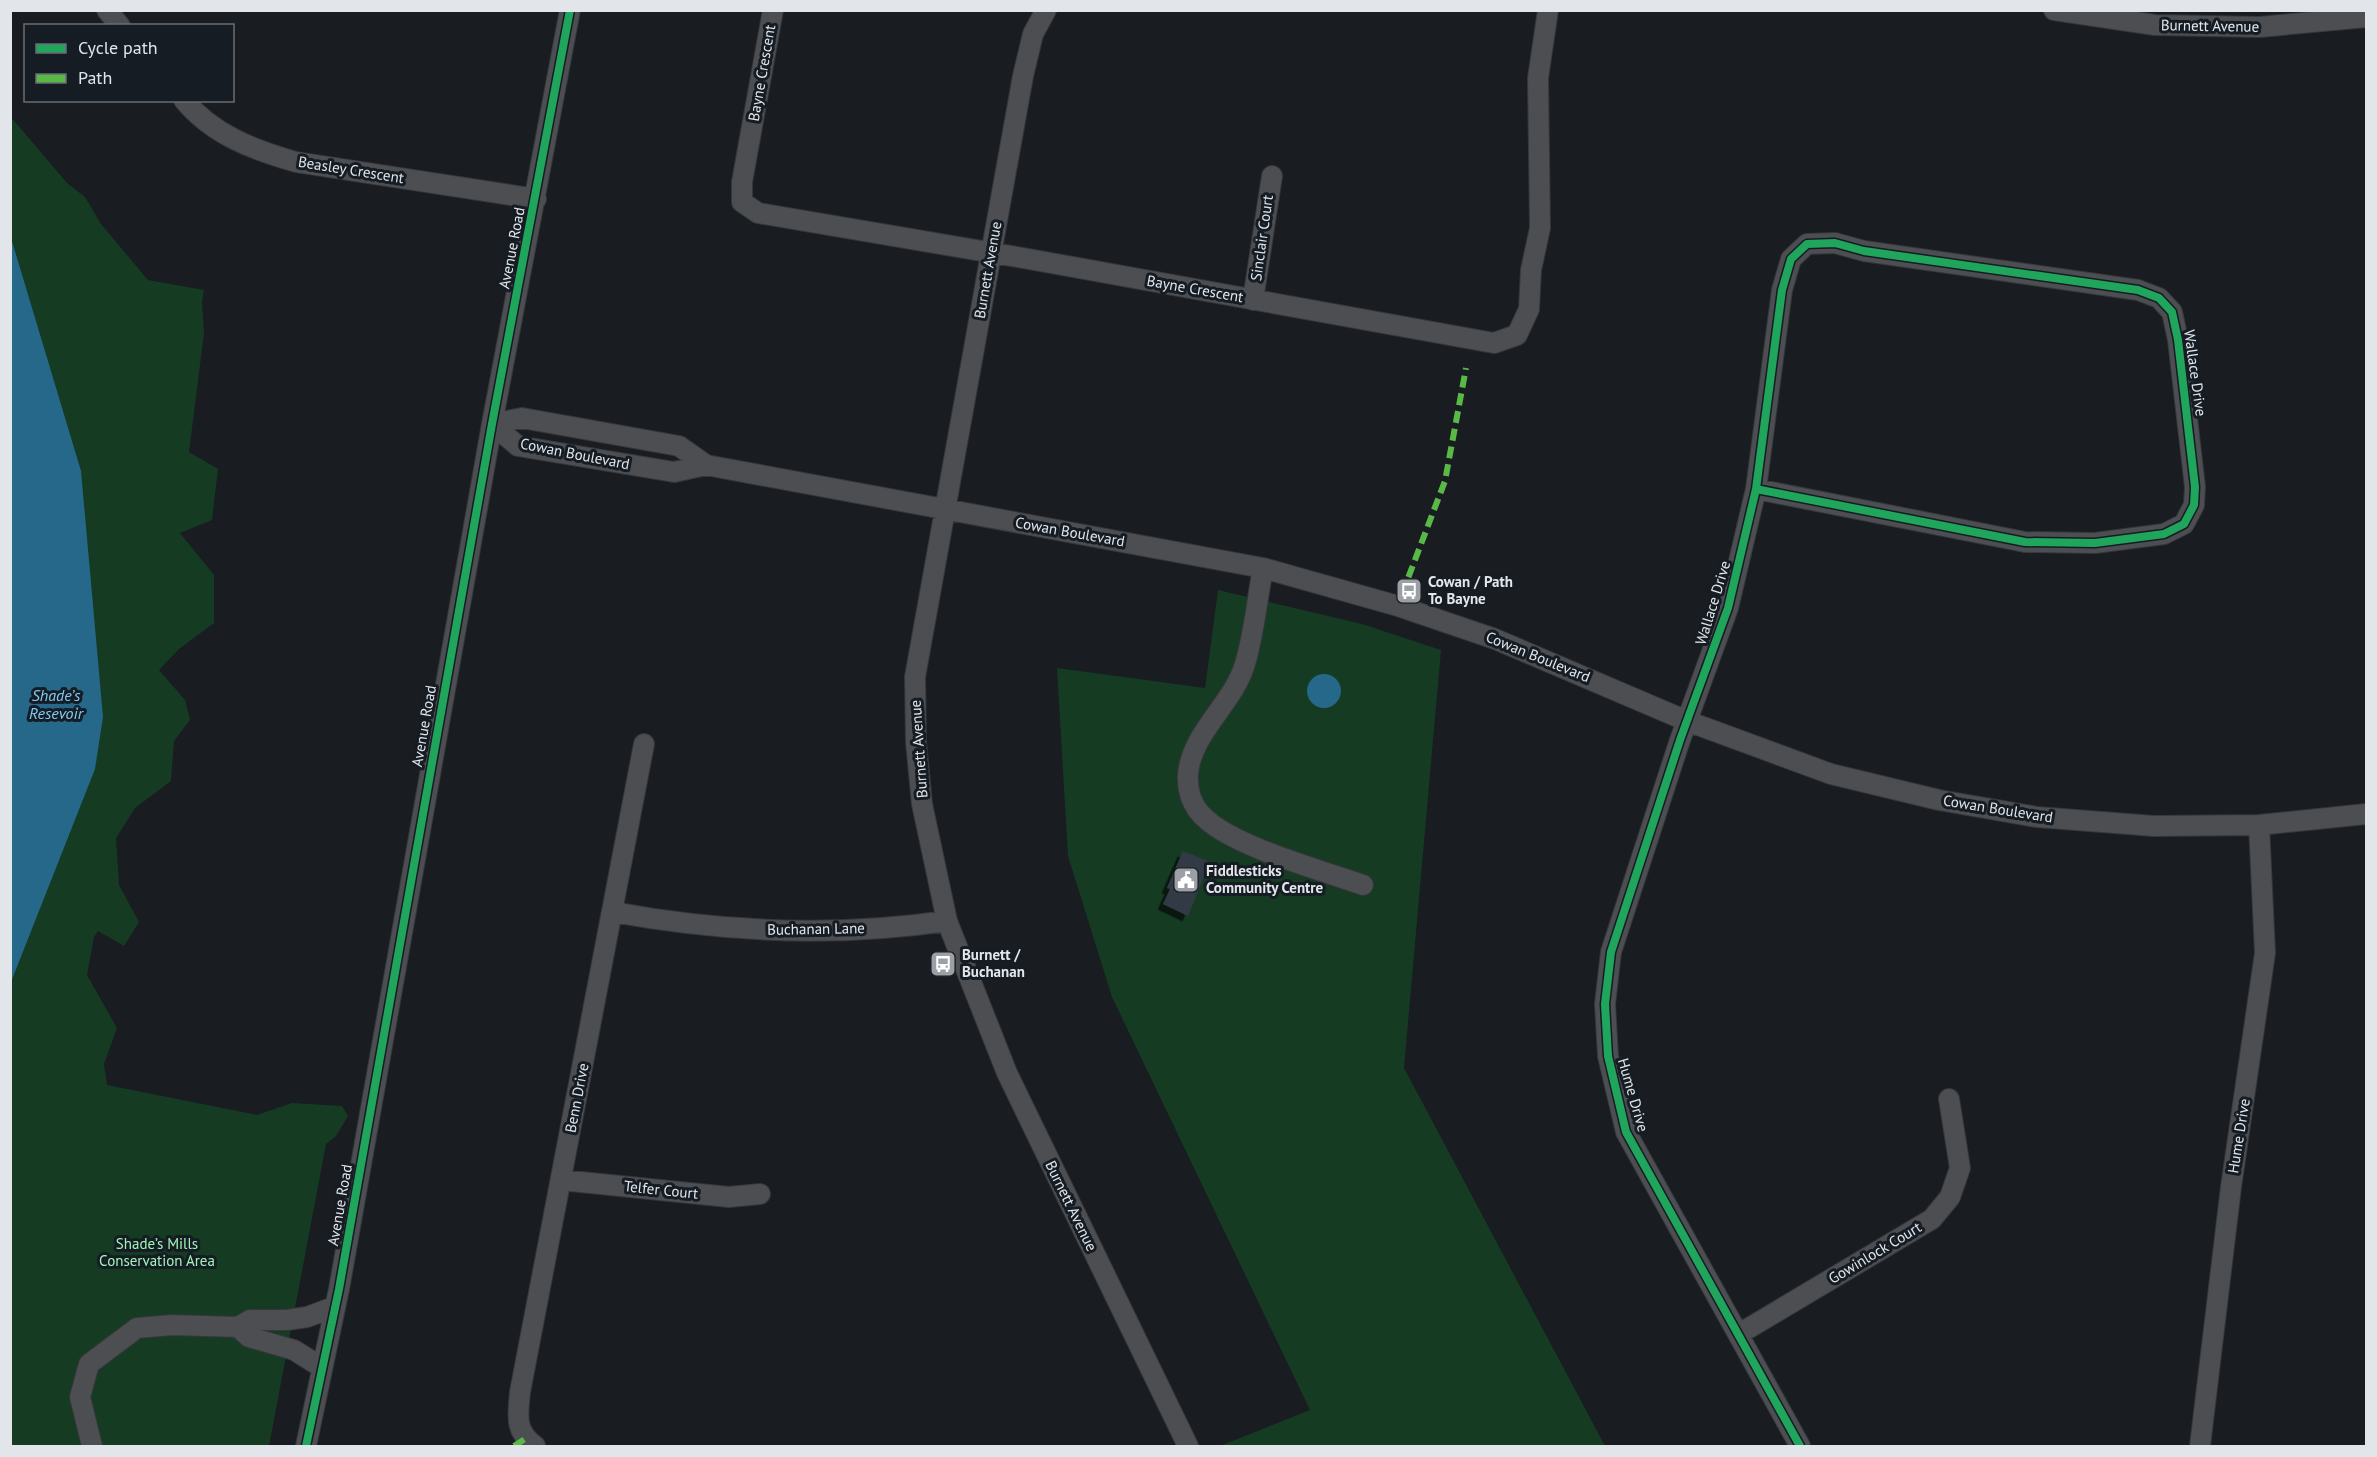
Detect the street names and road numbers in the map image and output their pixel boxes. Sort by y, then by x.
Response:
street label: Burnett Avenue [2161,15,2259,36]
street label: Bayne Crescent [744,23,779,123]
street label: Beasley Crescent [297,152,405,187]
street label: Sinclair Court [1246,194,1277,282]
street label: Avenue Road [494,206,529,290]
street label: Burnett Avenue [970,220,1005,320]
street label: Bayne Crescent [1145,271,1245,306]
street label: Wallace Drive [2180,328,2211,417]
street label: Cowan Boulevard [519,434,631,473]
street label: Cowan Boulevard [1014,513,1126,551]
street label: Wallace Drive [1691,558,1734,647]
street label: Cowan Boulevard [1483,627,1593,686]
street label: Avenue Road [407,684,440,768]
street label: Burnett Avenue [906,699,931,799]
street label: Cowan Boulevard [1942,790,2054,827]
street label: Buchanan Lane [767,918,865,939]
street label: Hume Drive [1614,1056,1653,1134]
street label: Benn Drive [560,1062,593,1134]
street label: Hume Drive [2223,1097,2254,1175]
street label: Burnett Avenue [1041,1157,1102,1254]
street label: Avenue Road [323,1163,356,1247]
street label: Telfer Court [623,1176,699,1203]
street label: Gowinlock Court [1825,1217,1925,1288]

